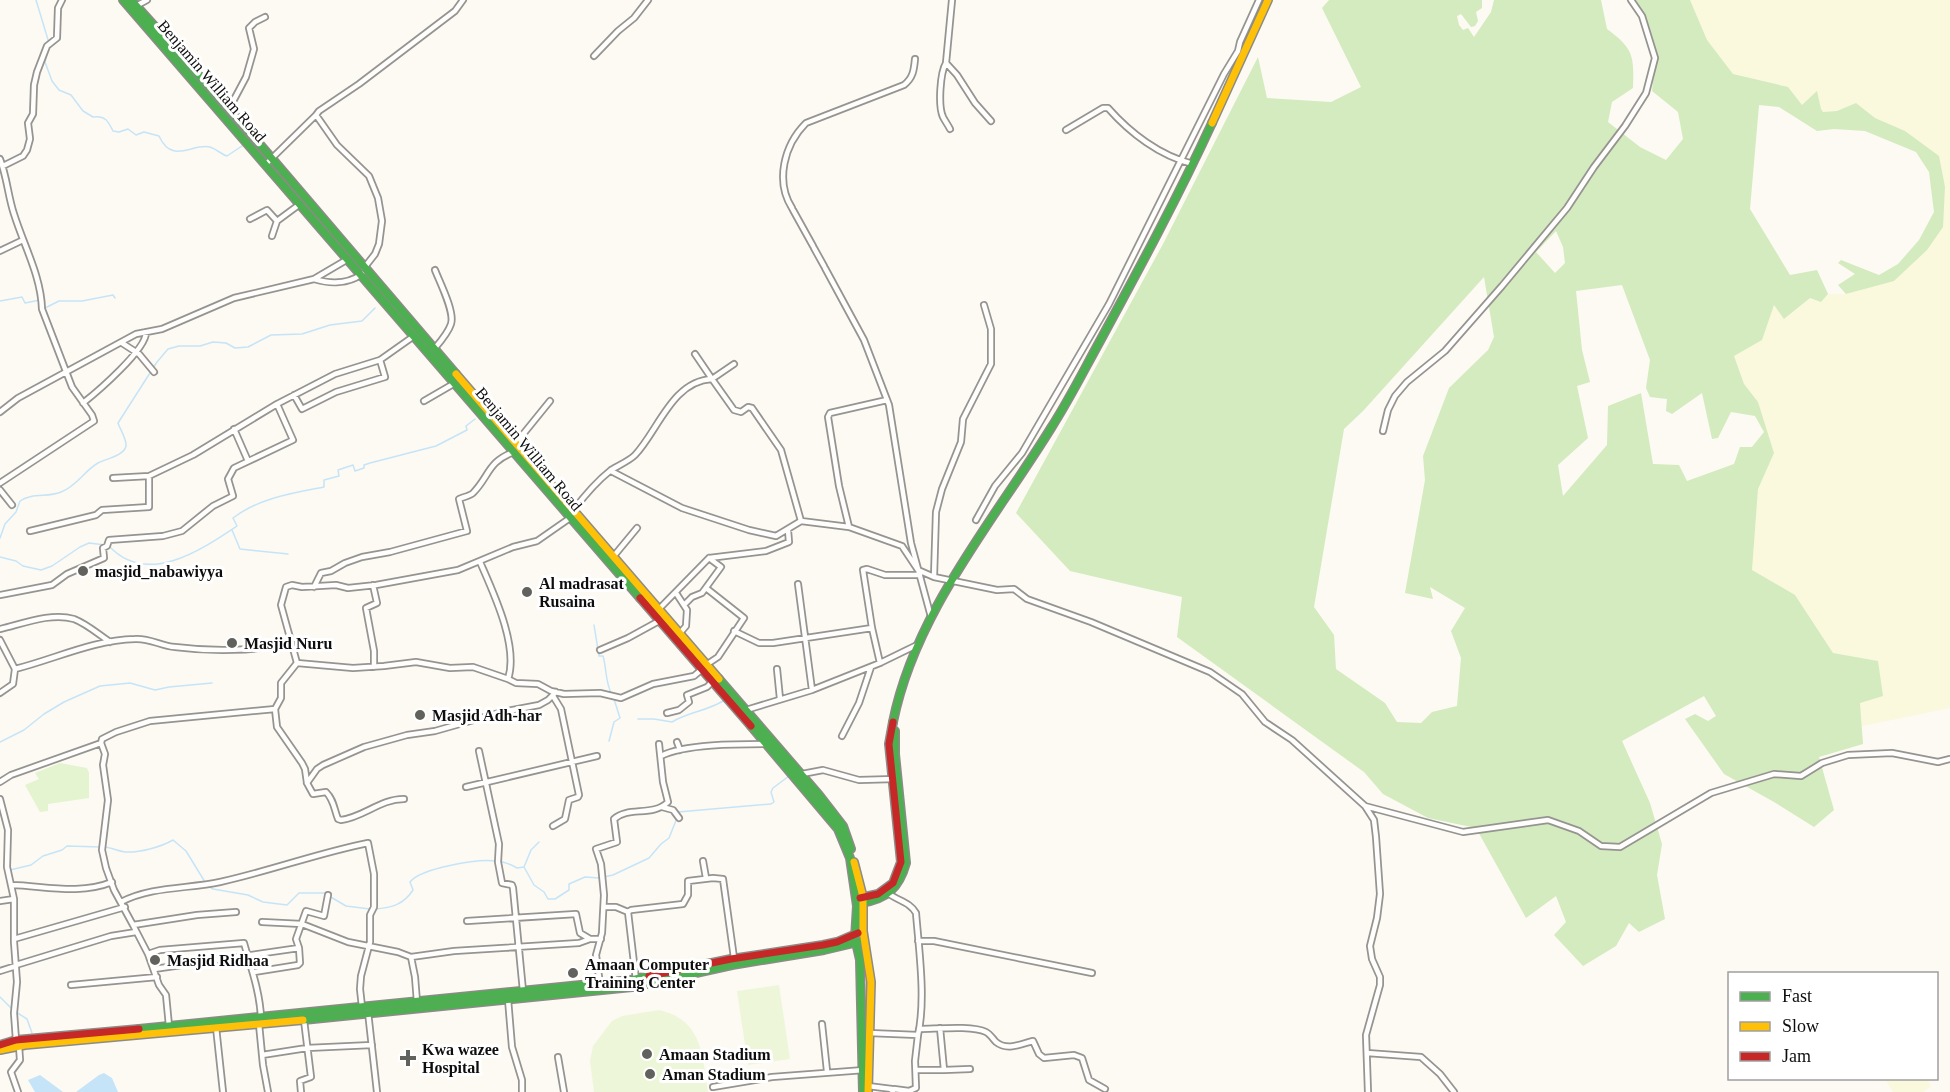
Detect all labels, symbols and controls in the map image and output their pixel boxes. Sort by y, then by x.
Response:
street label: Benjamin William Road [154,17,269,146]
street label: Benjamin William Road [472,384,585,515]
place label: masjid_nabawiyya [95,563,223,581]
marker: masjid_nabawiyya [76,564,90,578]
place label: Al madrasat Rusaina [539,575,625,610]
marker: Al madrasat Rusaina [520,585,534,599]
place label: Masjid Nuru [244,635,333,653]
marker: Masjid Nuru [225,636,239,650]
place label: Masjid Adh-har [432,707,542,725]
marker: Masjid Adh-har [413,708,427,722]
place label: Masjid Ridhaa [167,952,269,970]
marker: Masjid Ridhaa [148,953,162,967]
place label: Amaan Computer Training Center [585,956,709,992]
marker: Amaan Computer Training Center [566,966,580,980]
legend [1728,972,1938,1080]
text: Fast [1782,986,1812,1006]
text: Slow [1782,1016,1819,1036]
place label: Kwa wazee Hospital [422,1041,499,1077]
place label: Amaan Stadium [659,1046,771,1063]
text: Jam [1782,1046,1811,1066]
marker: Amaan Stadium [640,1047,654,1061]
marker: Kwa wazee Hospital [399,1049,417,1067]
place label: Aman Stadium [662,1066,766,1083]
marker: Aman Stadium [643,1067,657,1081]

